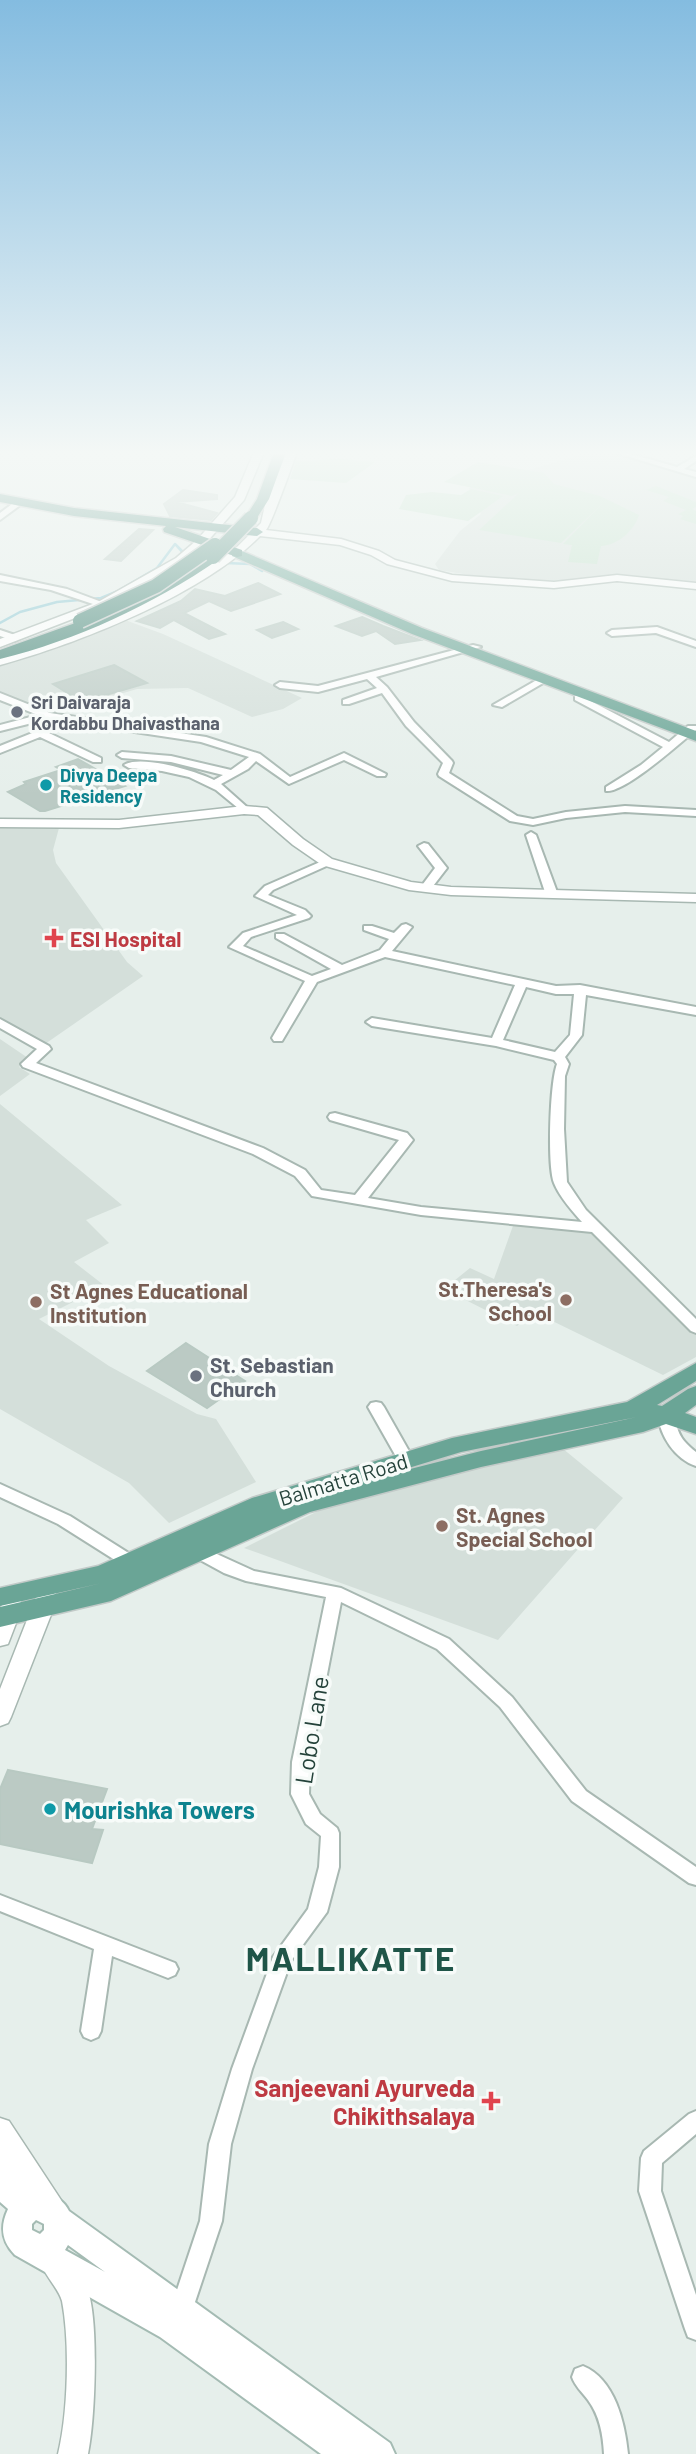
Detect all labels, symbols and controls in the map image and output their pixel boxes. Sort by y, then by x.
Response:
place label: Sri Daivaraja Kordabbu Dhaivasthana [31,691,220,734]
marker: Sri Daivaraja Kordabbu Dhaivasthana [9,704,25,720]
place label: Divya Deepa Residency [60,764,157,807]
marker: Divya Deepa Residency [38,777,54,793]
place label: ESI Hospital [70,926,181,951]
marker: ESI Hospital [44,928,64,948]
place label: St.Theresa's School [438,1276,552,1325]
place label: St Agnes Educational Institution [50,1278,248,1327]
marker: St.Theresa's School [558,1292,574,1308]
marker: St Agnes Educational Institution [28,1294,44,1310]
place label: St. Sebastian Church [210,1352,334,1401]
marker: St. Sebastian Church [188,1368,204,1384]
street label: Balmatta Road [276,1448,410,1510]
place label: St. Agnes Special School [456,1502,593,1551]
marker: St. Agnes Special School [434,1518,450,1534]
street label: Lobo Lane [288,1674,334,1786]
place label: Mourishka Towers [64,1795,255,1824]
marker: Mourishka Towers [42,1801,58,1817]
district label: MALLIKATTE [246,1938,456,1978]
place label: Sanjeevani Ayurveda Chikithsalaya [254,2073,475,2130]
marker: Sanjeevani Ayurveda Chikithsalaya [481,2091,501,2111]

